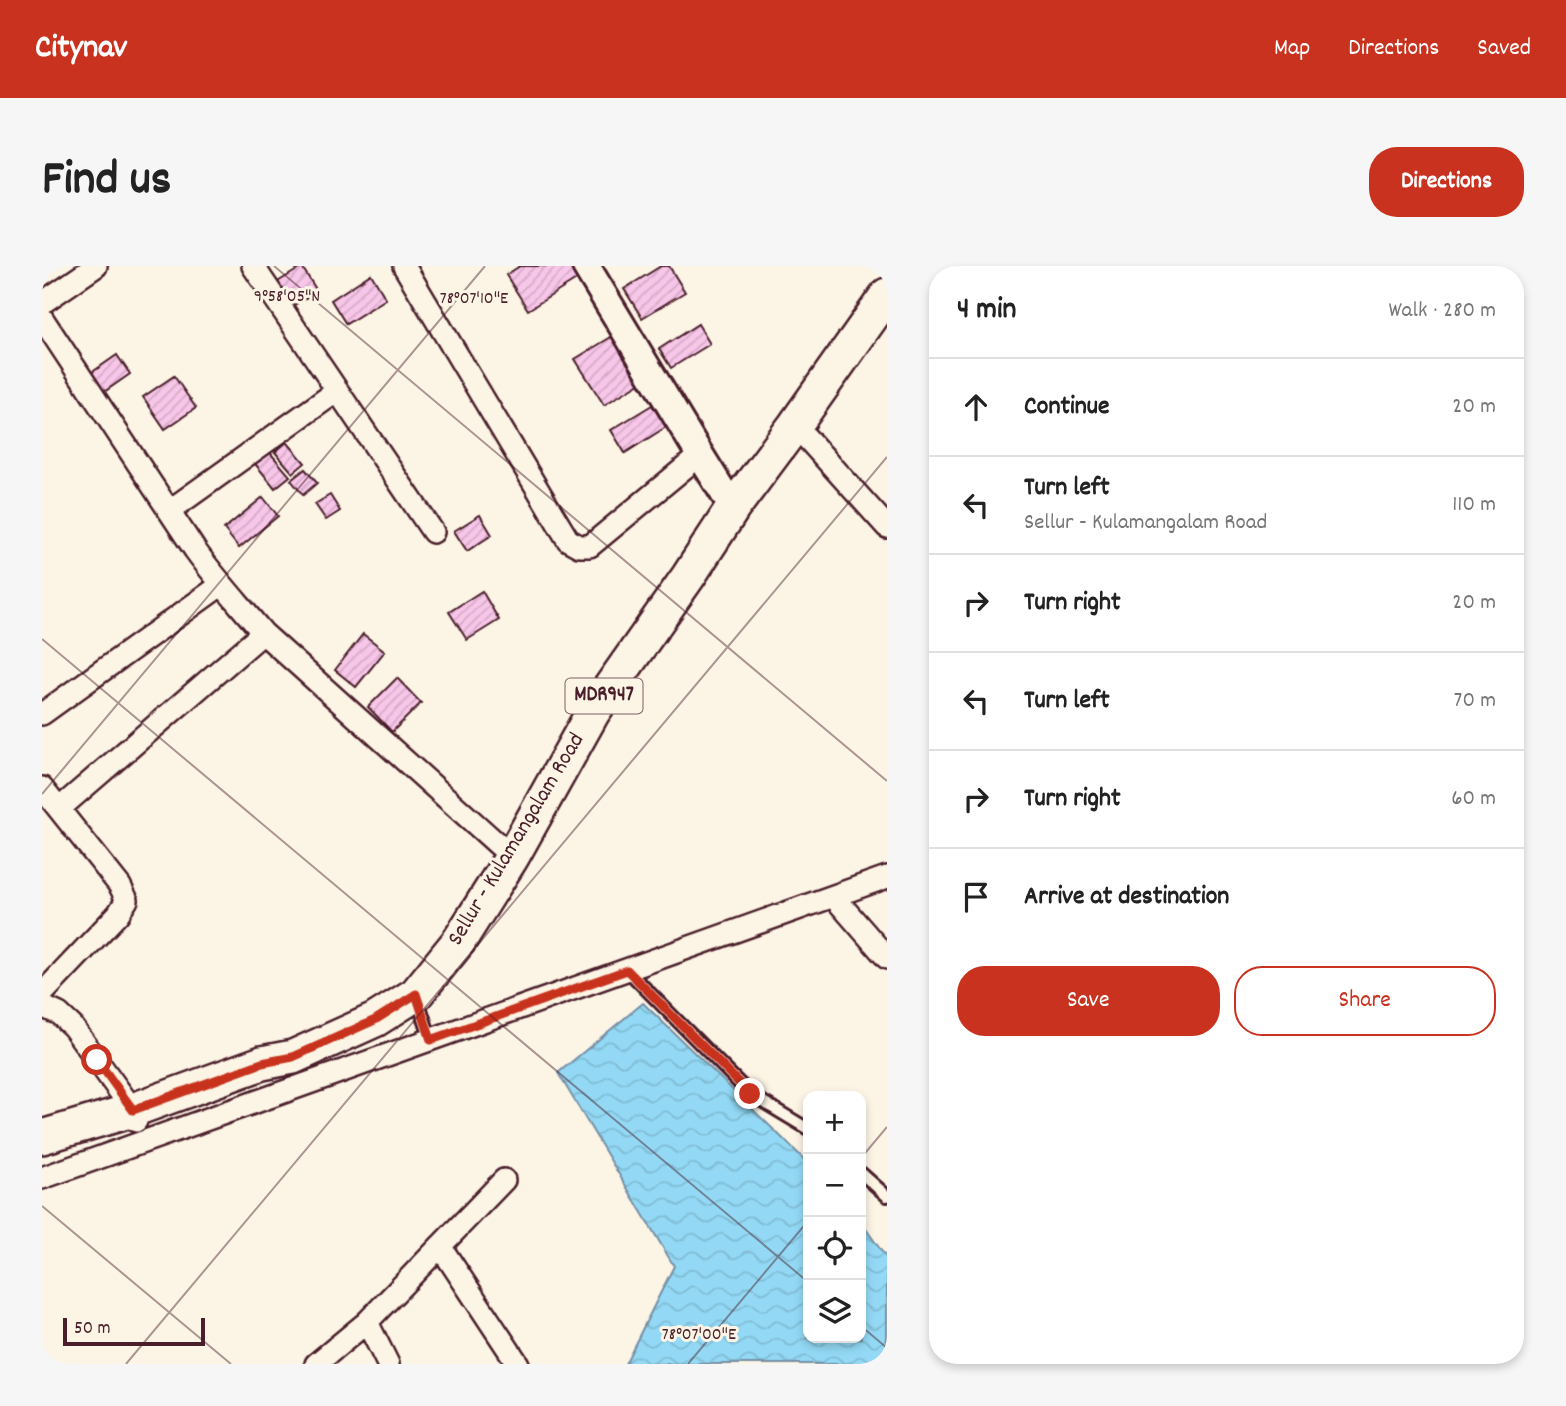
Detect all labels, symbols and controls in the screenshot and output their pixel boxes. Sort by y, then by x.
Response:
text: Citynav [35,26,127,73]
text: Map [1274,32,1310,66]
text: Directions [1348,32,1439,66]
text: Saved [1477,32,1531,66]
text: Find us [42,147,171,217]
button: Directions [1369,147,1524,217]
text: 9°58'05"N [254,285,320,310]
text: 78°07'10"E [440,287,508,312]
text: 4 min [957,290,1016,333]
text: Walk · 280 m [1388,295,1496,328]
icon: ahead [957,388,995,426]
text: Continue [1024,389,1109,426]
text: 20 m [1452,391,1496,424]
text: Turn left [1024,470,1110,507]
icon: left [957,486,995,524]
text: 110 m [1452,489,1496,522]
text: Sellur - Kulamangalam Road [1024,507,1267,540]
icon: right [957,584,995,622]
text: Turn right [1024,585,1121,622]
text: 20 m [1452,587,1496,620]
road number: MDR947 [566,678,642,714]
icon: left [957,682,995,720]
text: Turn left [1024,683,1110,720]
text: 70 m [1454,685,1496,718]
street label: Sellur - Kulamangalam Road [440,727,594,953]
icon: right [957,780,995,818]
text: Turn right [1024,781,1121,818]
text: 60 m [1451,783,1496,816]
icon: arrive [957,878,995,916]
text: Arrive at destination [1024,879,1229,916]
button: Save [957,966,1220,1036]
button: Share [1234,966,1496,1036]
route start [81,1044,112,1075]
route end [734,1078,765,1109]
map controls [803,1091,866,1343]
button: + [803,1091,866,1154]
button: − [803,1154,866,1217]
button: locate [803,1217,866,1280]
button: layers [803,1280,866,1343]
scale bar [63,1315,205,1347]
text: 50 m [74,1316,111,1343]
text: 78°07'00"E [662,1323,736,1348]

